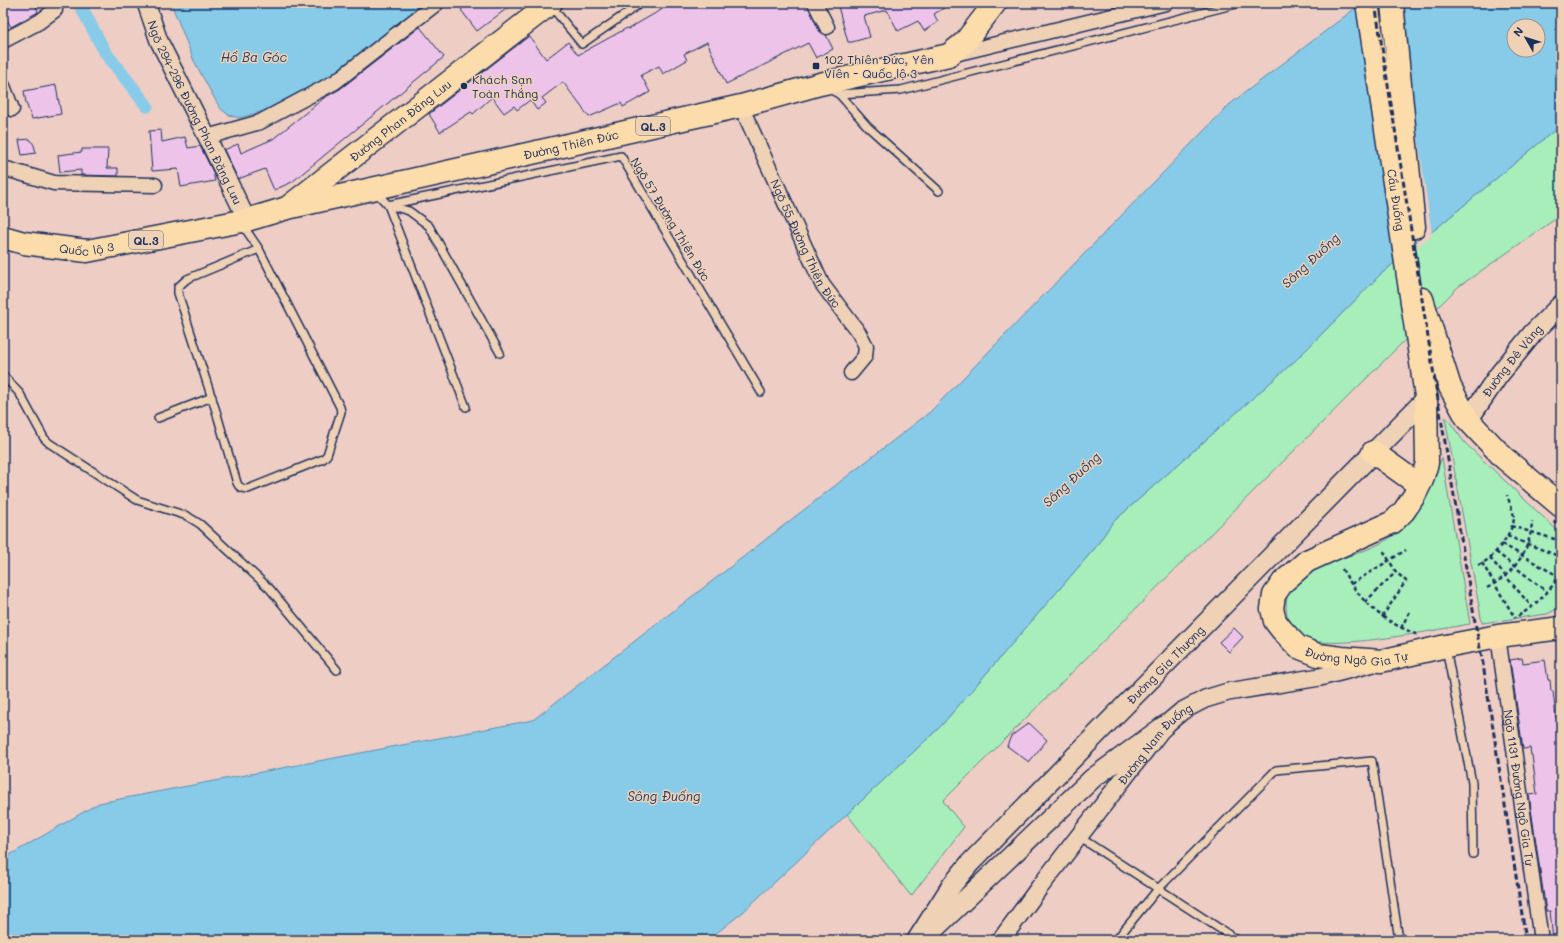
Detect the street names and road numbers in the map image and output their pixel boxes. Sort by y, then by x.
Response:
street label: Ngõ 294-296 Đường Phan Đăng Lưu [144,18,246,207]
street label: Đường Phan Đăng Lưu [346,76,454,165]
road number: QL.3 [636,117,670,135]
street label: Đường Thiên Đức [522,126,620,163]
street label: Ngõ 57 Đường Thiên Đức [628,154,714,284]
street label: Cầu Đuống [1384,168,1409,232]
street label: Ngõ 55 Đường Thiên Đức [767,176,845,311]
road number: QL.3 [129,231,163,249]
street label: Quốc lộ 3 [58,238,115,259]
street label: Đường Đê Vàng [1478,321,1545,400]
street label: Đường Gia Thượng [1123,622,1207,707]
street label: Đường Ngô Gia Tự [1303,643,1410,669]
street label: Đường Nam Đuống [1114,699,1195,788]
street label: Ngõ 1131 Đường Ngô Gia Tự [1500,708,1538,867]

